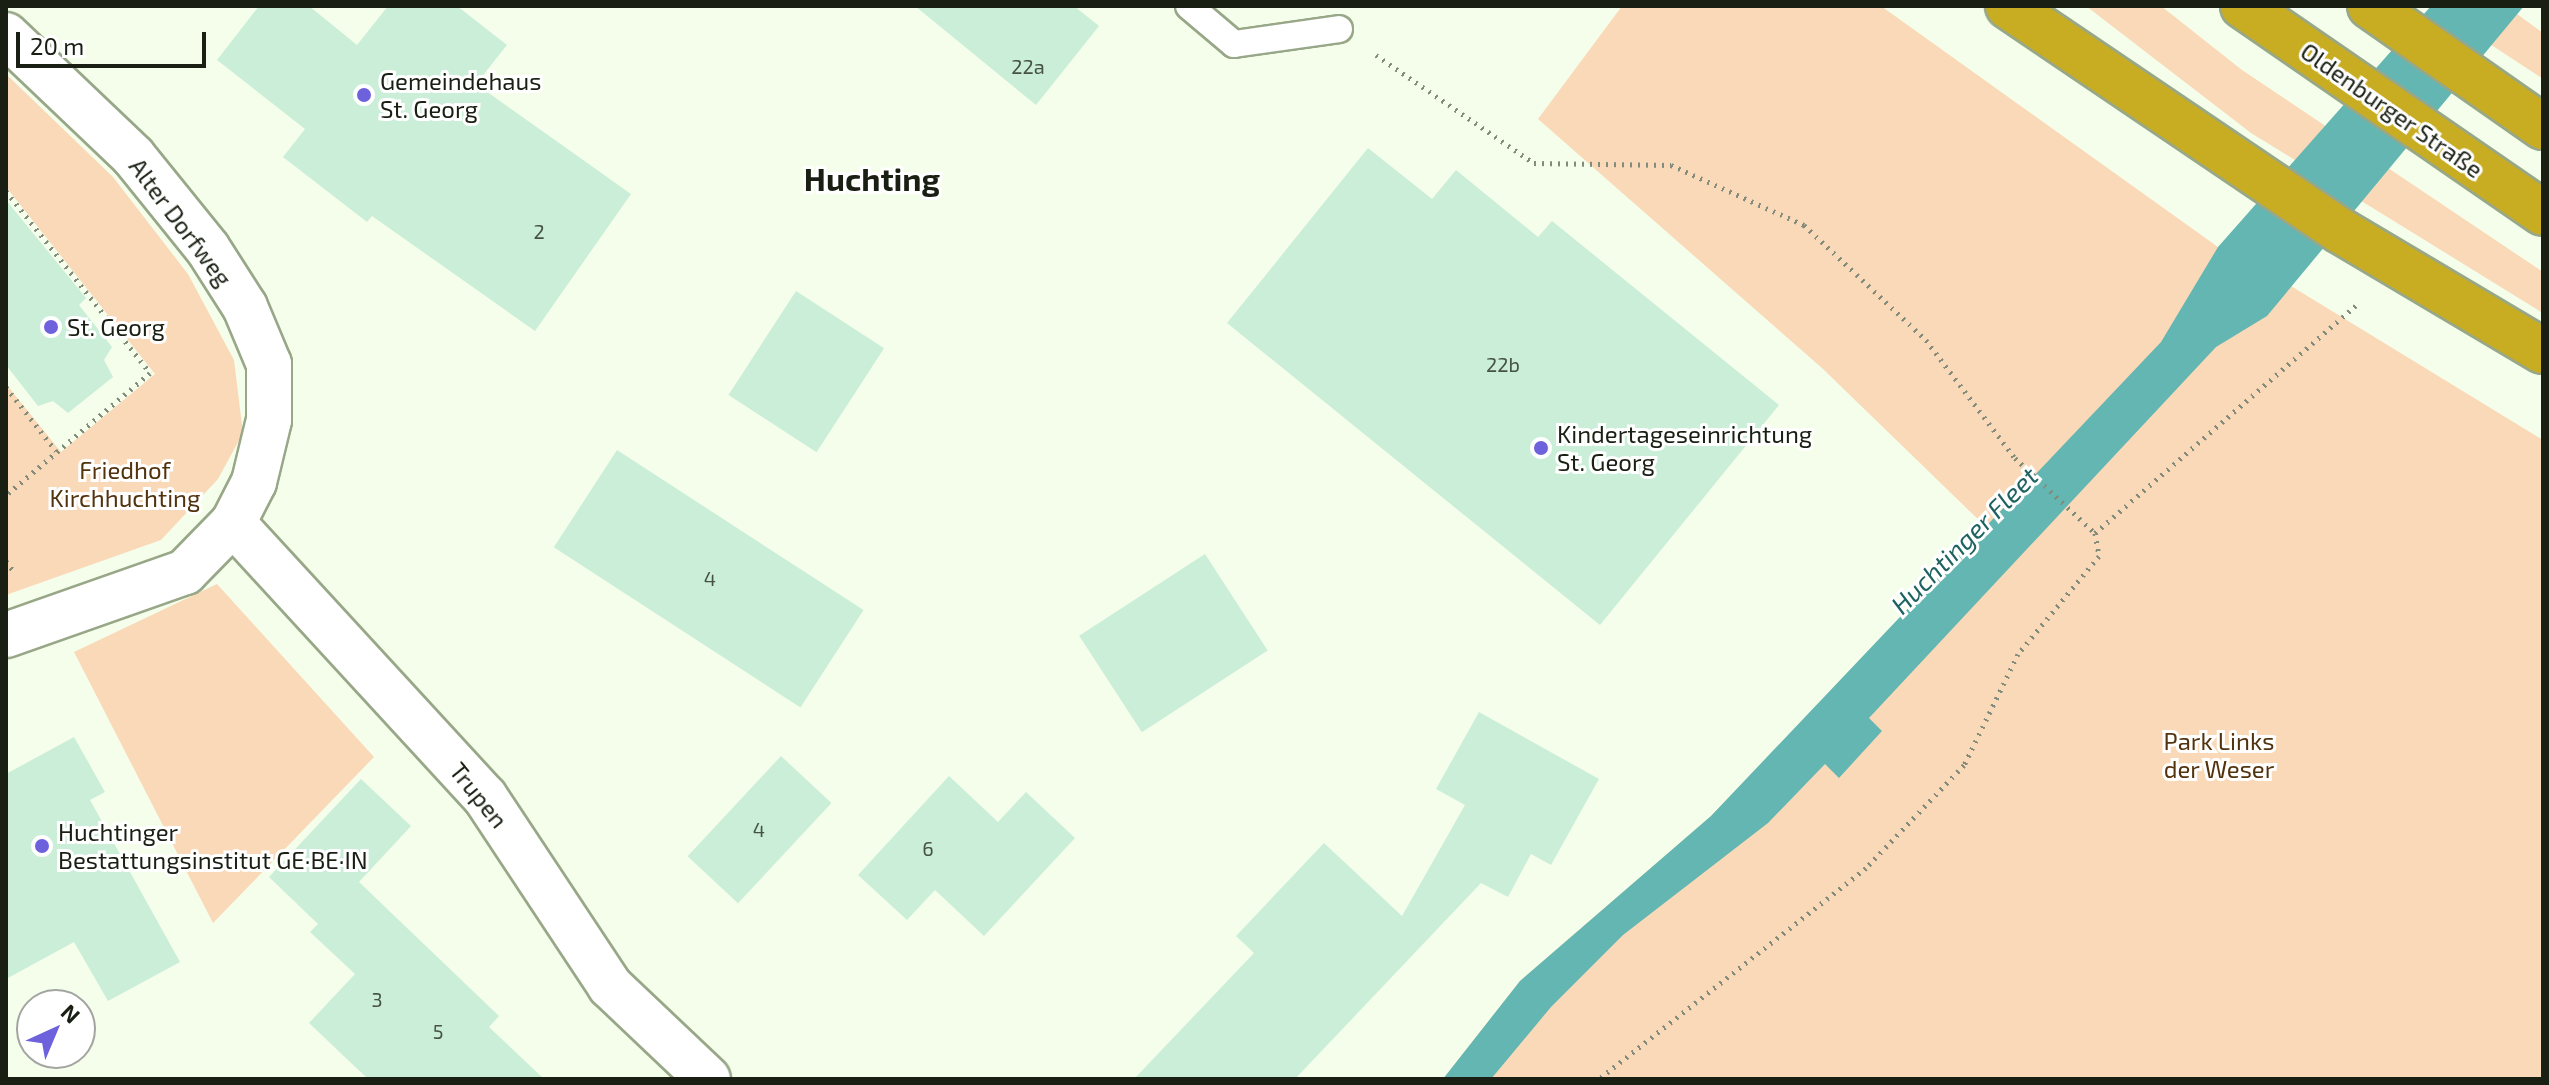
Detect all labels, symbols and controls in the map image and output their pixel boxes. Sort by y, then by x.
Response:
scale bar [20,16,210,66]
text: 20 m [30,31,84,60]
street label: Oldenburger Straße [2295,36,2489,184]
house number: 22a [1011,54,1045,78]
place label: Gemeindehaus St. Georg [380,67,541,123]
marker: Gemeindehaus St. Georg [355,86,373,104]
street label: Alter Dorfweg [123,152,239,292]
district label: Huchting [804,159,940,197]
house number: 2 [533,219,545,243]
place label: St. Georg [67,313,165,341]
marker: St. Georg [42,318,60,336]
house number: 22b [1486,352,1520,376]
place label: Kindertageseinrichtung St. Georg [1557,420,1812,476]
marker: Kindertageseinrichtung St. Georg [1532,439,1550,457]
park label: Friedhof Kirchhuchting [50,456,200,512]
water label: Huchtinger Fleet [1884,460,2044,620]
house number: 4 [704,566,716,590]
park label: Park Links der Weser [2163,727,2275,783]
street label: Trupen [444,756,514,834]
house number: 4 [753,817,765,841]
place label: Huchtinger Bestattungsinstitut GE·BE·IN [58,818,368,874]
house number: 6 [922,836,934,860]
marker: Huchtinger Bestattungsinstitut GE·BE·IN [33,837,51,855]
house number: 3 [371,987,383,1011]
north arrow [16,989,96,1069]
text: N [57,998,86,1028]
house number: 5 [433,1019,443,1043]

